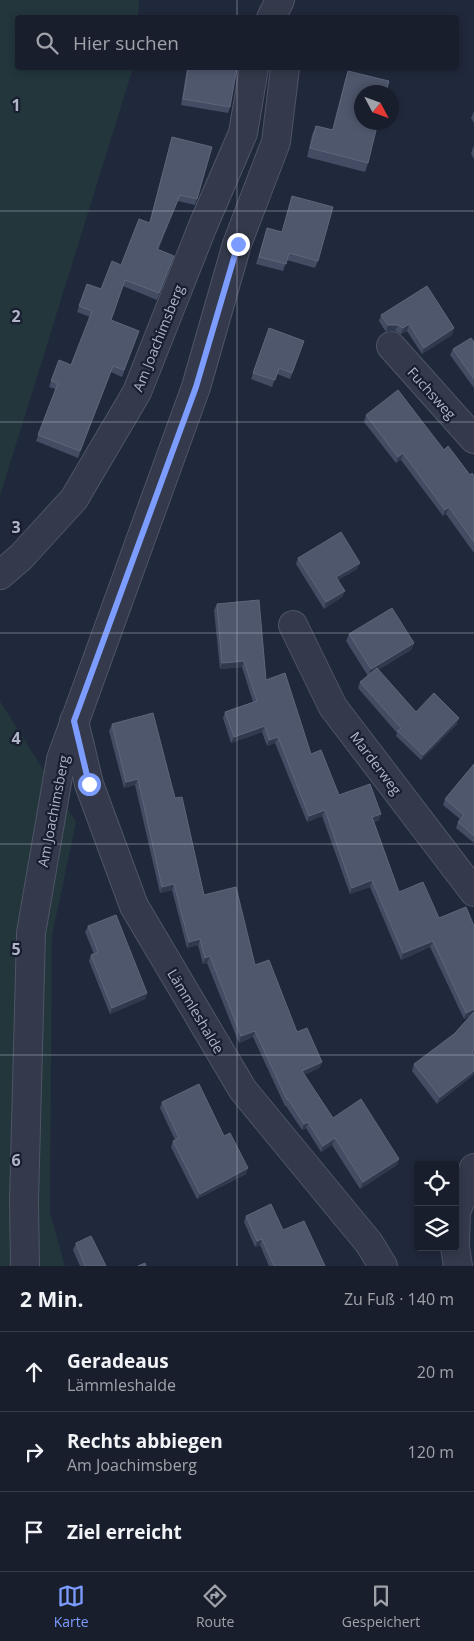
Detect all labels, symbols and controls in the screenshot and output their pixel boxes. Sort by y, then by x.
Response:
search box [15,15,459,70]
icon: search [33,29,61,57]
text: Hier suchen [73,30,179,56]
north arrow [354,85,399,130]
text: 1 [11,94,21,116]
route end [227,233,250,256]
street label: Am Joachimsberg [128,281,188,394]
text: 2 [11,305,21,327]
street label: Fuchsweg [403,363,461,423]
text: 3 [11,516,21,538]
text: 4 [11,727,21,749]
street label: Marderweg [346,728,406,799]
street label: Am Joachimsberg [33,753,73,869]
route start [78,773,101,796]
text: 5 [11,938,21,960]
street label: Lämmleshalde [163,965,229,1057]
text: 6 [11,1149,21,1171]
map controls [414,1161,459,1251]
button: locate [414,1161,459,1206]
button: layers [414,1206,459,1251]
text: 2 Min. [20,1285,83,1313]
text: Zu Fuß · 140 m [344,1288,454,1310]
text: Geradeaus [67,1348,169,1374]
icon: ahead [20,1358,48,1386]
text: 20 m [417,1361,454,1383]
text: Lämmleshalde [67,1374,176,1396]
text: Rechts abbiegen [67,1428,223,1454]
icon: right [20,1438,48,1466]
text: 120 m [408,1441,454,1463]
text: Am Joachimsberg [67,1454,197,1476]
icon: arrive [20,1518,48,1546]
text: Ziel erreicht [67,1519,182,1545]
tab: Karte [54,1582,89,1631]
tab: Route [196,1582,234,1631]
tab: Gespeichert [342,1582,420,1631]

